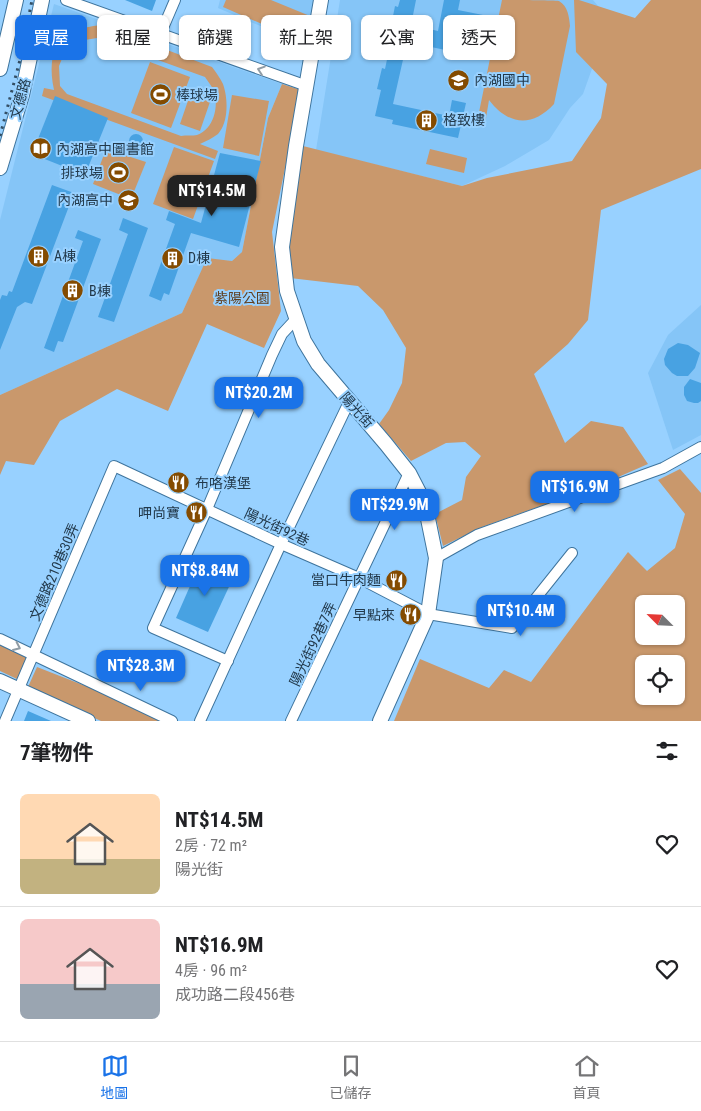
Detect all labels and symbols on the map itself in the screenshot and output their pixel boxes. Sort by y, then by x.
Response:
one-way arrow [257,66,265,76]
school or university icon: 內湖國中 [446,68,470,92]
place label: 內湖國中 [474,72,530,88]
street label: 文德路 [7,77,33,121]
sports icon: 棒球場 [148,83,172,107]
place label: 棒球場 [176,87,218,103]
building icon: 格致樓 [415,108,439,132]
place label: 格致樓 [443,112,485,128]
library icon: 內湖高中圖書館 [28,137,52,161]
place label: 內湖高中圖書館 [56,141,154,157]
sports icon: 排球場 [107,161,131,185]
place label: 排球場 [61,165,103,181]
pin: NT$14.5M [160,174,264,217]
school or university icon: 內湖高中 [117,188,141,212]
place label: 內湖高中 [57,192,113,208]
building icon: A棟 [26,244,50,268]
building icon: D棟 [160,246,184,270]
place label: A棟 [54,248,76,264]
place label: D棟 [188,250,210,266]
building icon: B棟 [61,279,85,303]
place label: B棟 [89,283,111,299]
park label: 紫陽公園 [214,290,270,306]
pin: NT$20.2M [207,376,311,419]
street label: 陽光街 [337,389,377,431]
pin: NT$16.9M [523,470,627,513]
restaurant icon: 布咯漢堡 [167,471,191,495]
place label: 布咯漢堡 [195,475,251,491]
pin: NT$29.9M [343,488,447,531]
restaurant icon: 呷尚寶 [184,501,208,525]
place label: 呷尚寶 [138,505,180,521]
street label: 陽光街92巷 [242,505,312,549]
street label: 文德路210巷30弄 [26,521,82,623]
pin: NT$8.84M [153,554,257,597]
restaurant icon: 當口牛肉麵 [385,568,409,592]
place label: 當口牛肉麵 [311,572,381,588]
pin: NT$10.4M [469,594,573,637]
north arrow [635,595,685,645]
street label: 陽光街92巷7弄 [287,600,339,688]
restaurant icon: 早點來 [399,603,423,627]
place label: 早點來 [353,607,395,623]
one-way arrow [12,641,21,651]
pin: NT$28.3M [89,650,193,692]

